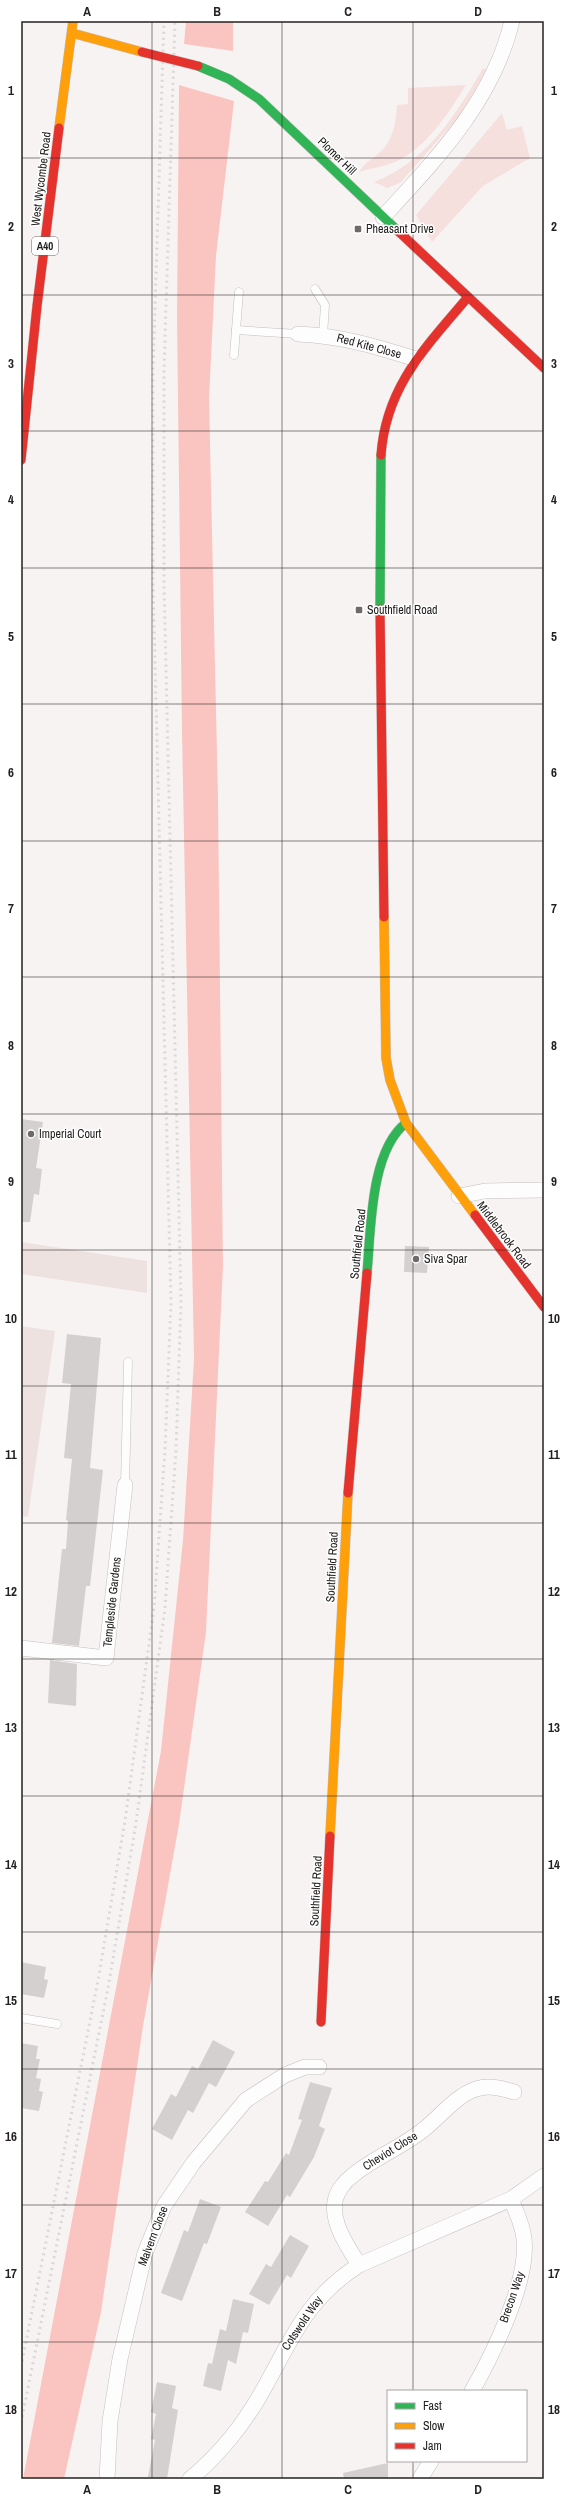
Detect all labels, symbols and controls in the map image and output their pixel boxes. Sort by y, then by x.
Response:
text: A [83,3,91,20]
text: B [213,3,221,20]
text: C [344,3,352,20]
text: D [474,3,482,20]
text: 1 [8,82,14,99]
text: 1 [551,82,557,99]
street label: West Wycombe Road [27,131,55,227]
street label: Plomer Hill [314,134,360,178]
text: 2 [8,218,14,235]
text: 2 [551,218,557,235]
place label: Pheasant Drive [366,221,434,237]
marker: Pheasant Drive [353,224,363,234]
road number: A40 [32,237,58,255]
street label: Red Kite Close [335,330,403,362]
text: 3 [8,355,14,372]
text: 3 [551,355,557,372]
text: 4 [8,491,14,508]
text: 4 [551,491,557,508]
place label: Southfield Road [367,602,438,618]
marker: Southfield Road [354,605,364,615]
text: 5 [8,628,14,645]
text: 5 [551,628,557,645]
text: 6 [8,764,14,781]
text: 6 [551,764,557,781]
text: 7 [8,900,14,917]
text: 7 [551,900,557,917]
text: 8 [8,1037,14,1054]
text: 8 [551,1037,557,1054]
place label: Imperial Court [39,1126,102,1142]
marker: Imperial Court [26,1129,36,1139]
text: 9 [8,1173,14,1190]
text: 9 [551,1173,557,1190]
street label: Middlebrook Road [473,1198,535,1272]
street label: Southfield Road [346,1208,370,1280]
place label: Siva Spar [424,1251,468,1267]
marker: Siva Spar [411,1254,421,1264]
text: 10 [5,1310,17,1327]
text: 10 [548,1310,560,1327]
text: 11 [5,1446,17,1463]
text: 11 [548,1446,560,1463]
street label: Southfield Road [322,1531,342,1603]
street label: Templeside Gardens [99,1556,125,1648]
text: 12 [5,1583,17,1600]
text: 12 [548,1583,560,1600]
text: 13 [5,1719,17,1736]
text: 13 [548,1719,560,1736]
street label: Southfield Road [306,1855,326,1927]
text: 14 [5,1856,17,1873]
text: 14 [548,1856,560,1873]
text: 15 [5,1992,17,2009]
text: 15 [548,1992,560,2009]
text: 16 [5,2128,17,2145]
street label: Cheviot Close [360,2128,420,2174]
text: 16 [548,2128,560,2145]
street label: Malvern Close [134,2204,172,2268]
text: 17 [5,2265,17,2282]
text: 17 [548,2265,560,2282]
street label: Brecon Way [496,2269,528,2325]
street label: Cotswold Way [278,2293,326,2353]
legend [387,2390,527,2462]
text: Fast [423,2398,442,2414]
text: 18 [5,2401,17,2418]
text: 18 [548,2401,560,2418]
text: Slow [423,2418,445,2434]
text: Jam [423,2438,442,2454]
text: A [83,2481,91,2498]
text: B [213,2481,221,2498]
text: C [344,2481,352,2498]
text: D [474,2481,482,2498]

